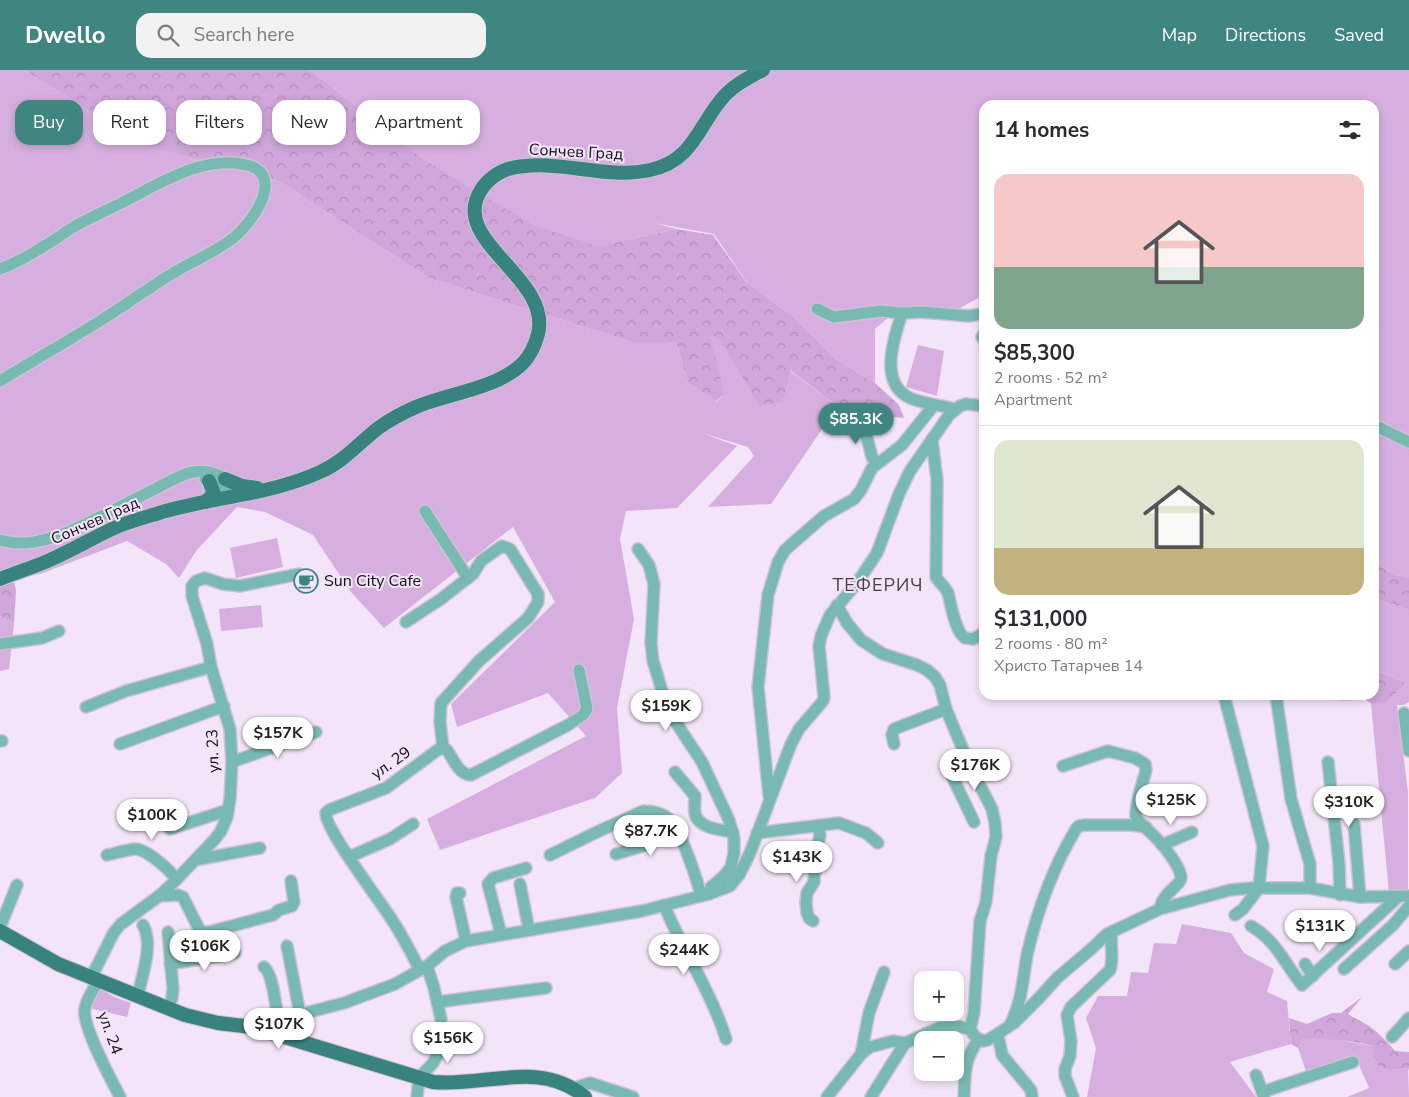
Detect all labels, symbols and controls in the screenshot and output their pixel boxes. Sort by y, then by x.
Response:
search box [136,13,486,58]
text: Dwello [25,19,106,51]
icon: search [154,21,182,49]
text: Search here [194,22,294,48]
text: Map [1162,23,1197,47]
text: Directions [1225,23,1306,47]
text: Saved [1334,23,1384,47]
chip: Buy [15,100,83,145]
chip: Rent [93,100,166,145]
chip: Filters [176,100,262,145]
chip: New [272,100,346,145]
chip: Apartment [356,100,480,145]
text: 14 homes [994,116,1089,144]
icon: filters [1336,116,1364,144]
street label: Сончев Град [528,139,624,165]
icon: home [1134,207,1224,297]
text: $85,300 [994,339,1075,367]
text: 2 rooms · 52 m² [994,367,1107,389]
text: Apartment [994,389,1072,411]
pin: $85.3K [815,402,897,445]
text: $85.3K [830,408,883,430]
icon: home [1134,472,1224,562]
street label: Сончев Град [47,492,143,550]
cafe icon: Sun City Cafe [293,568,319,594]
place label: Sun City Cafe [324,570,421,592]
district label: ТЕФЕРИЧ [833,573,923,597]
text: $131,000 [994,605,1087,633]
text: 2 rooms · 80 m² [994,633,1107,655]
text: Христо Татарчев 14 [994,655,1143,677]
pin: $159K [631,690,701,732]
text: $159K [641,695,691,717]
pin: $157K [243,716,313,759]
text: $157K [253,722,303,744]
street label: ул. 23 [201,729,225,773]
street label: ул. 29 [367,741,415,785]
pin: $176K [940,748,1010,791]
text: $176K [950,754,1000,776]
pin: $125K [1136,784,1206,826]
pin: $310K [1314,786,1384,828]
text: $125K [1146,789,1196,811]
text: $310K [1324,791,1374,813]
pin: $100K [117,798,187,841]
text: $100K [127,804,177,826]
pin: $87.7K [610,814,692,857]
text: $87.7K [625,820,678,842]
pin: $143K [762,840,832,883]
text: $143K [772,846,822,868]
pin: $131K [1285,910,1355,952]
text: $131K [1295,915,1345,937]
pin: $106K [170,930,240,972]
pin: $244K [649,934,719,976]
text: $106K [180,935,230,957]
text: $244K [659,939,709,961]
map controls [914,971,964,1081]
button: + [914,971,964,1021]
pin: $107K [244,1008,314,1050]
street label: ул. 24 [92,1009,128,1058]
text: $107K [254,1013,304,1035]
pin: $156K [413,1022,483,1064]
text: $156K [423,1027,473,1049]
button: − [914,1031,964,1081]

